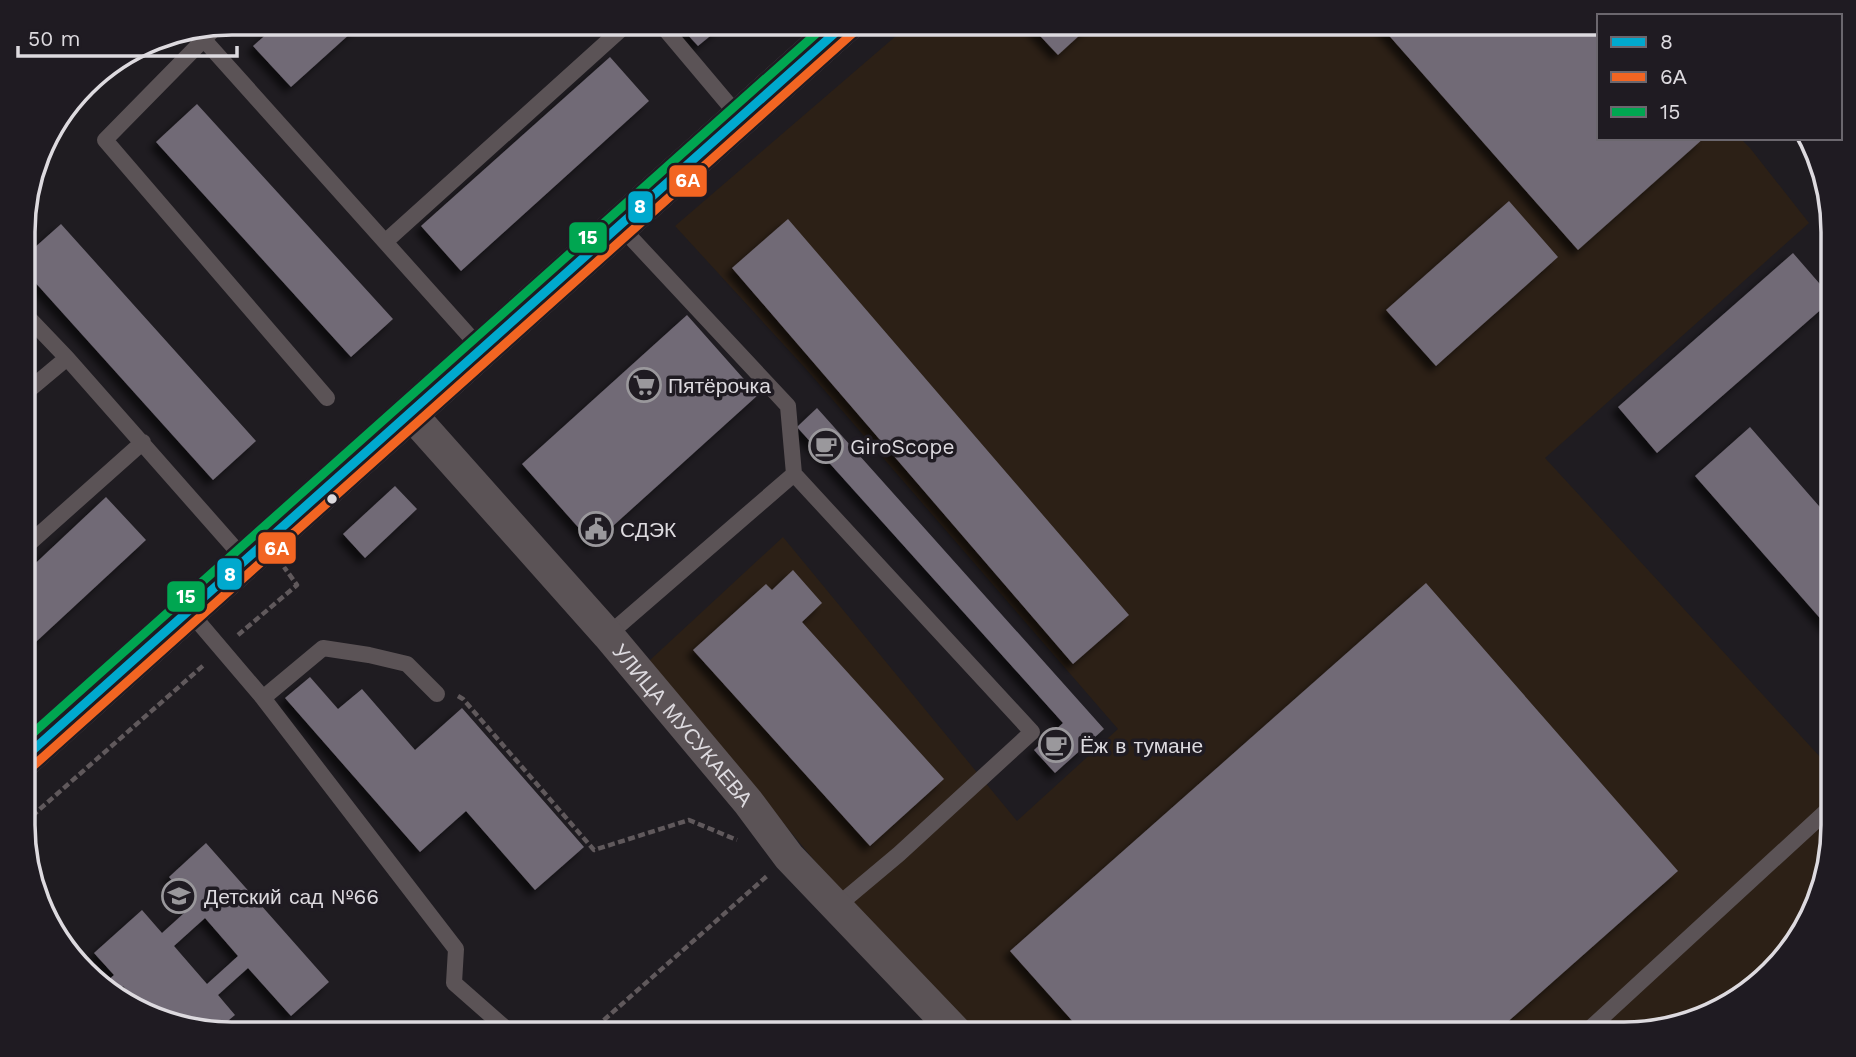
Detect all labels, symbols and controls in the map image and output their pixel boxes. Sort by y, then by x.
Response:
scale bar [18,14,236,58]
legend [1597,14,1842,140]
text: 50 m [28,26,80,51]
text: 8 [1660,29,1673,54]
text: 6А [1660,64,1687,89]
text: 15 [1660,99,1680,124]
line badge: 6А [668,164,708,198]
text: 6А [675,169,701,192]
line badge: 8 [627,190,654,224]
text: 8 [634,195,646,218]
line badge: 15 [568,221,608,254]
text: 15 [578,226,598,249]
supermarket icon: Пятёрочка [625,366,663,404]
place label: Пятёрочка [668,373,771,398]
cafe icon: GiroScope [807,427,845,465]
place label: GiroScope [850,434,955,459]
unlabelled marker [325,492,339,506]
public building icon: СДЭК [577,510,615,548]
place label: СДЭК [620,517,677,542]
line badge: 6А [257,531,297,565]
text: 6А [264,537,290,560]
line badge: 8 [216,557,243,591]
text: 8 [224,563,236,586]
line badge: 15 [166,580,206,613]
text: 15 [176,585,196,608]
street label: УЛИЦА МУСУКАЕВА [608,638,758,811]
cafe icon: Ёж в тумане [1037,726,1075,764]
place label: Ёж в тумане [1080,733,1203,758]
school or university icon: Детский сад №66 [160,877,198,915]
place label: Детский сад №66 [204,884,379,909]

